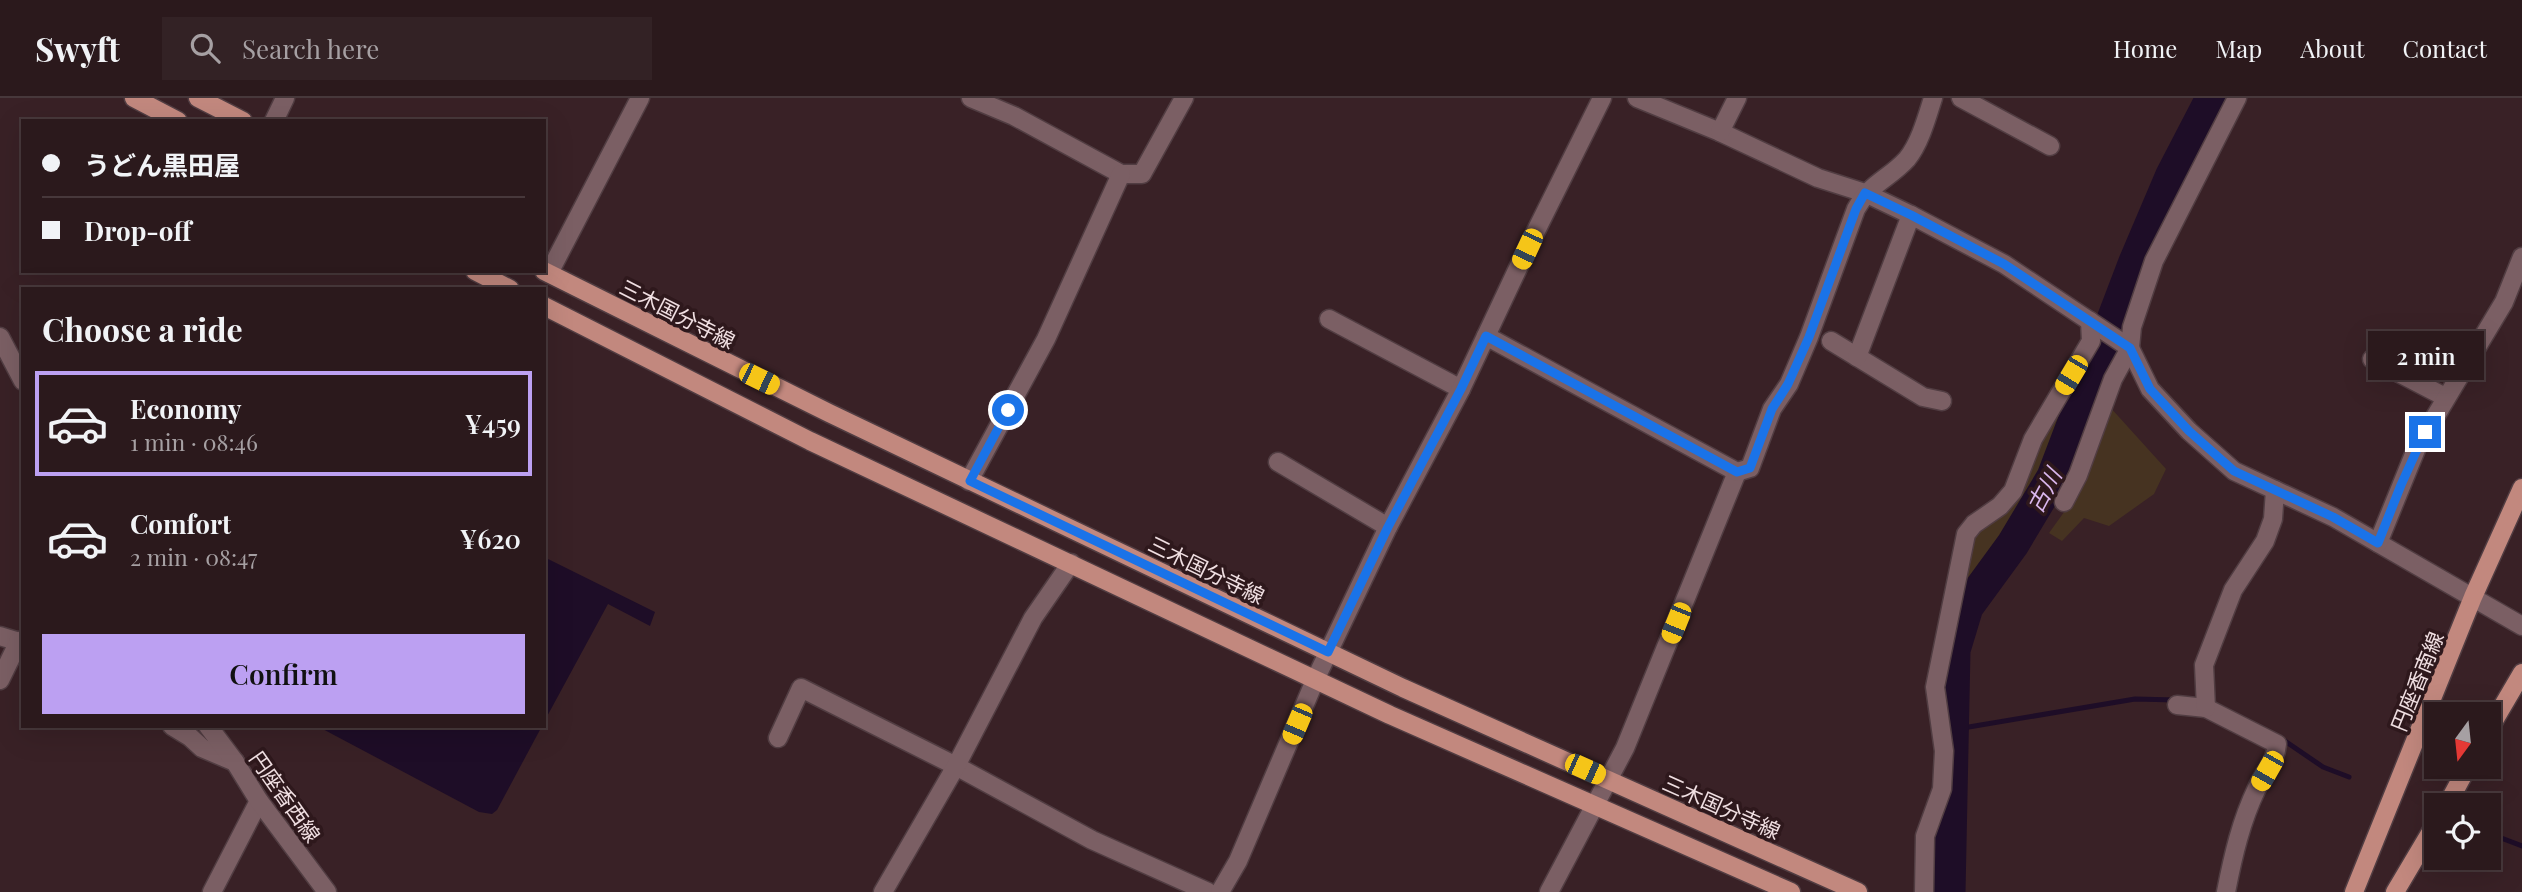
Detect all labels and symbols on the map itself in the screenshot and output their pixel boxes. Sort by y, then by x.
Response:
car [1509,226,1546,272]
street label: 三木国分寺線 [616,272,740,354]
callout: 2 min [2367,330,2483,380]
car [2052,352,2091,398]
car [736,360,783,398]
route start [992,394,1024,426]
route end [2409,416,2441,448]
water label: 古川 [2019,460,2069,518]
street label: 三木国分寺線 [1144,529,1270,609]
car [1659,600,1694,646]
street label: 円座香南線 [2383,627,2449,735]
car [1280,701,1315,747]
north arrow [2424,702,2501,779]
street label: 円座香西線 [244,745,328,847]
car [2248,748,2287,794]
car [1562,751,1609,787]
street label: 三木国分寺線 [1659,768,1785,844]

